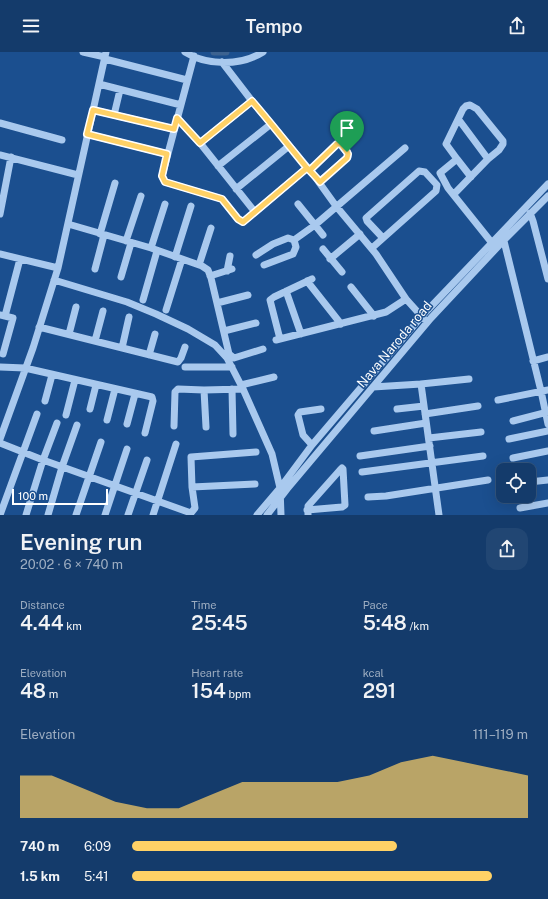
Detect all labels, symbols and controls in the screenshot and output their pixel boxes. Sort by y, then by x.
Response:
icon: menu [20,15,42,37]
icon: share [506,15,528,37]
text: Tempo [246,16,302,37]
pin [330,111,364,152]
icon: arrive [336,117,358,139]
street label: Nava Naroda road [354,298,435,391]
map controls [496,463,536,503]
button: locate [496,463,536,503]
scale bar [12,487,108,506]
text: 100 m [18,490,48,502]
button: share [486,528,528,570]
text: Evening run [20,529,142,555]
text: 20:02 · 6 × 740 m [20,557,123,572]
text: Distance [20,599,65,611]
text: Time [191,599,216,611]
text: Pace [363,599,388,611]
text: 4.44 [20,611,64,635]
text: 25:45 [191,611,248,635]
text: 5:48 [363,611,407,635]
text: km [64,620,82,632]
text: /km [407,620,429,632]
text: Elevation [20,667,67,679]
text: Heart rate [191,667,243,679]
text: kcal [363,667,384,679]
text: 48 [20,679,46,703]
text: 154 [191,679,226,703]
text: 291 [363,679,396,703]
text: m [46,688,58,700]
text: bpm [226,688,251,700]
text: Elevation [20,727,75,742]
text: 111–119 m [473,727,528,742]
text: 740 m [20,839,59,854]
text: 6:09 [84,839,111,854]
text: 1.5 km [20,869,60,884]
text: 5:41 [84,869,109,884]

